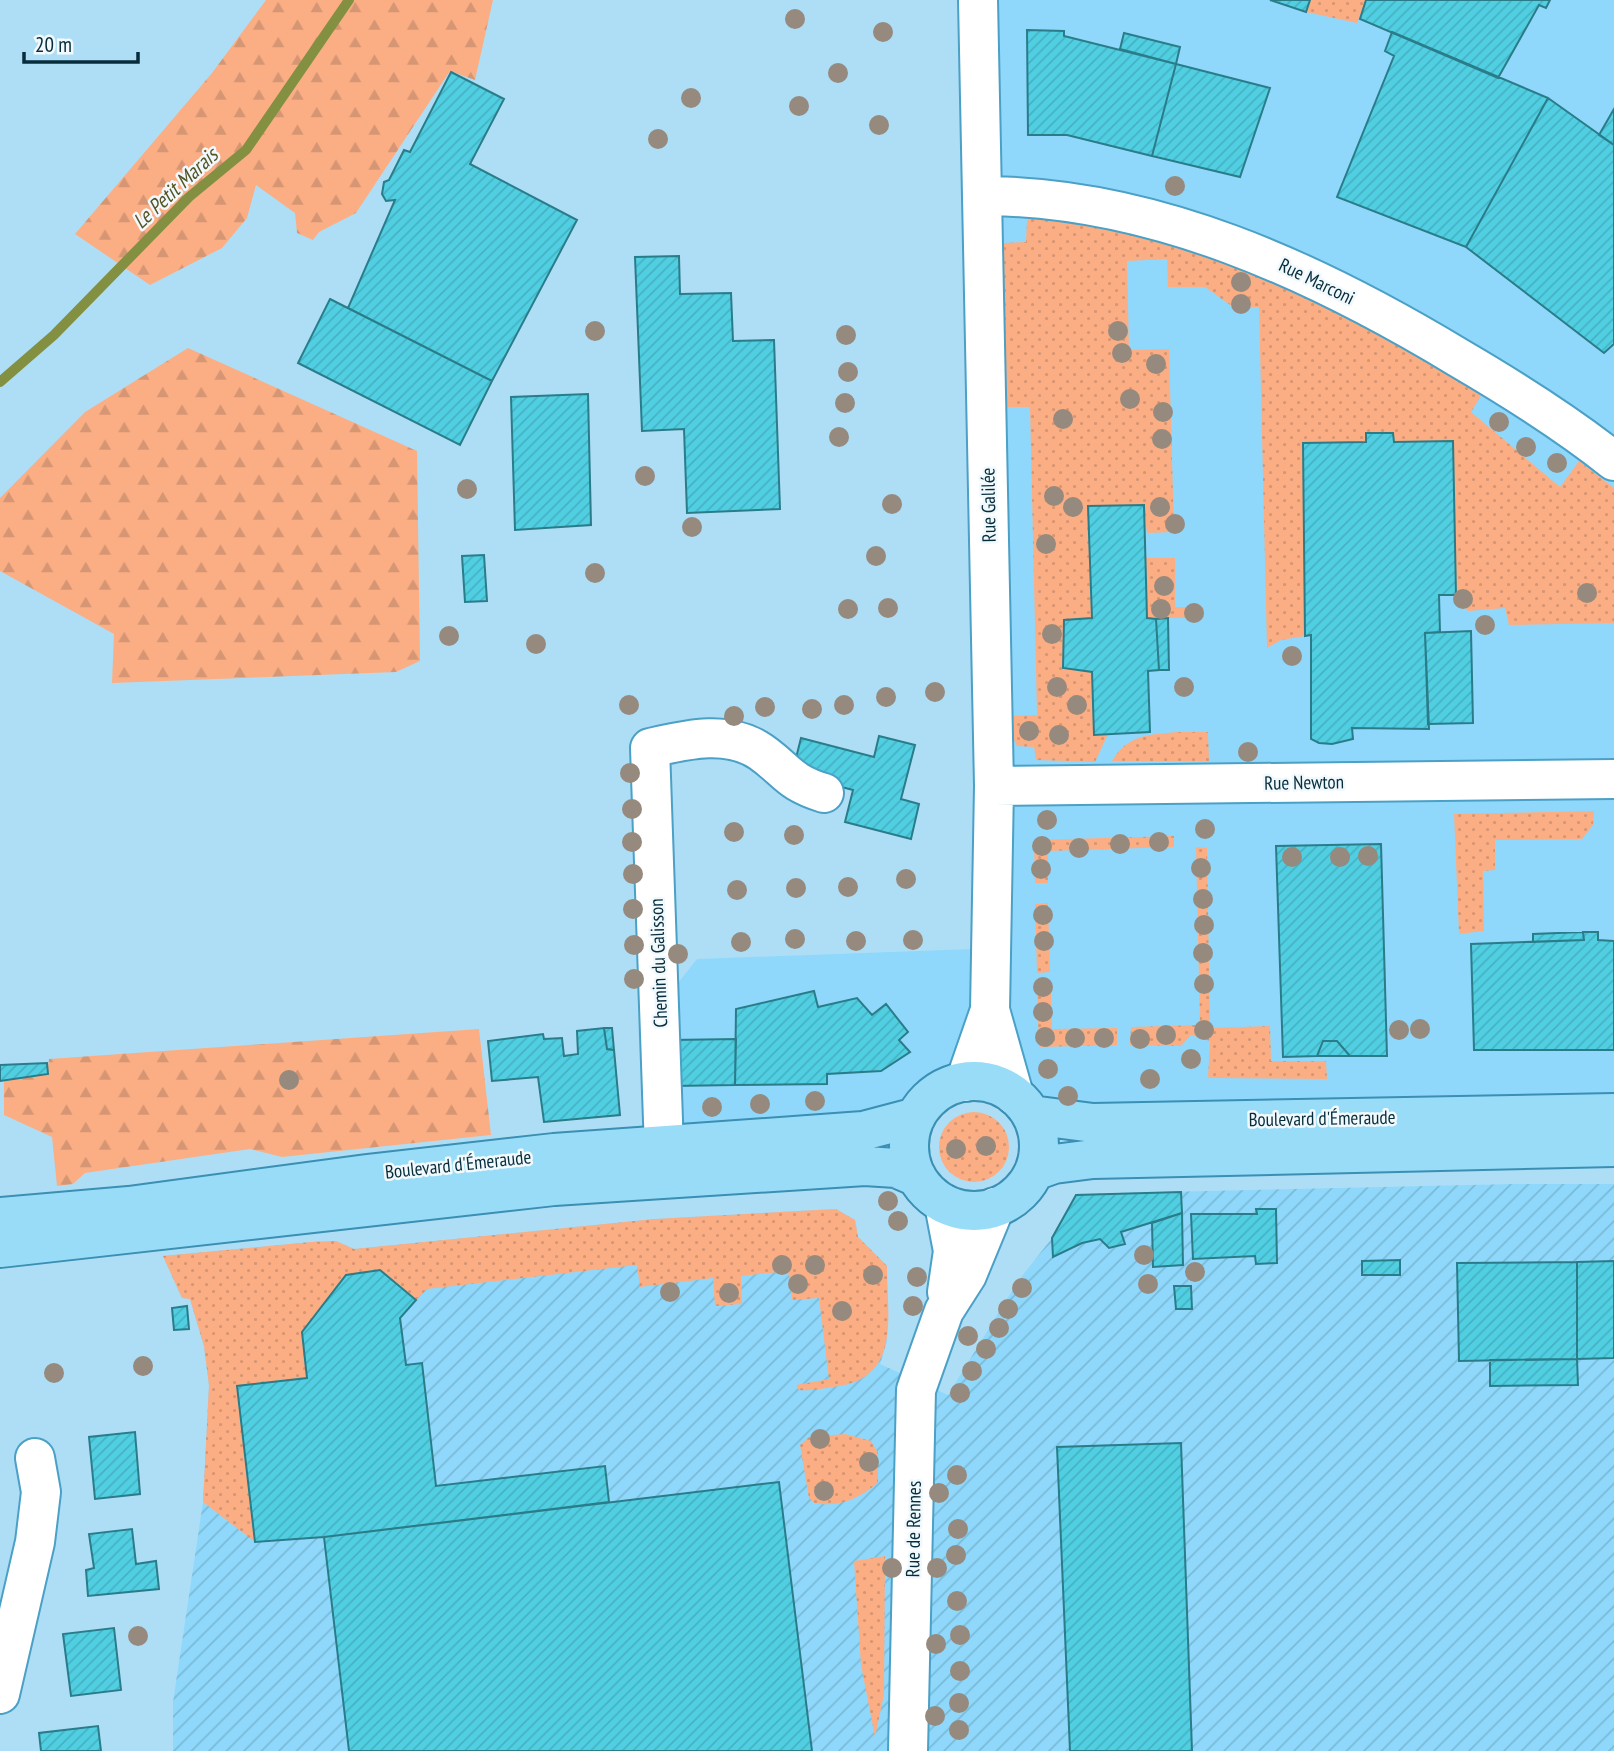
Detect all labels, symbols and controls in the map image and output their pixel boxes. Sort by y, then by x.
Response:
scale bar [24,21,138,65]
text: 20 m [35,31,72,58]
water label: Le Petit Marais [127,140,225,234]
street label: Rue Marconi [1275,252,1359,310]
street label: Rue Galilée [975,467,1001,543]
street label: Rue Newton [1264,769,1344,795]
street label: Chemin du Galisson [644,898,672,1028]
street label: Boulevard d'Émeraude [1248,1105,1396,1131]
street label: Boulevard d'Émeraude [384,1144,532,1184]
street label: Rue de Rennes [900,1481,926,1577]

